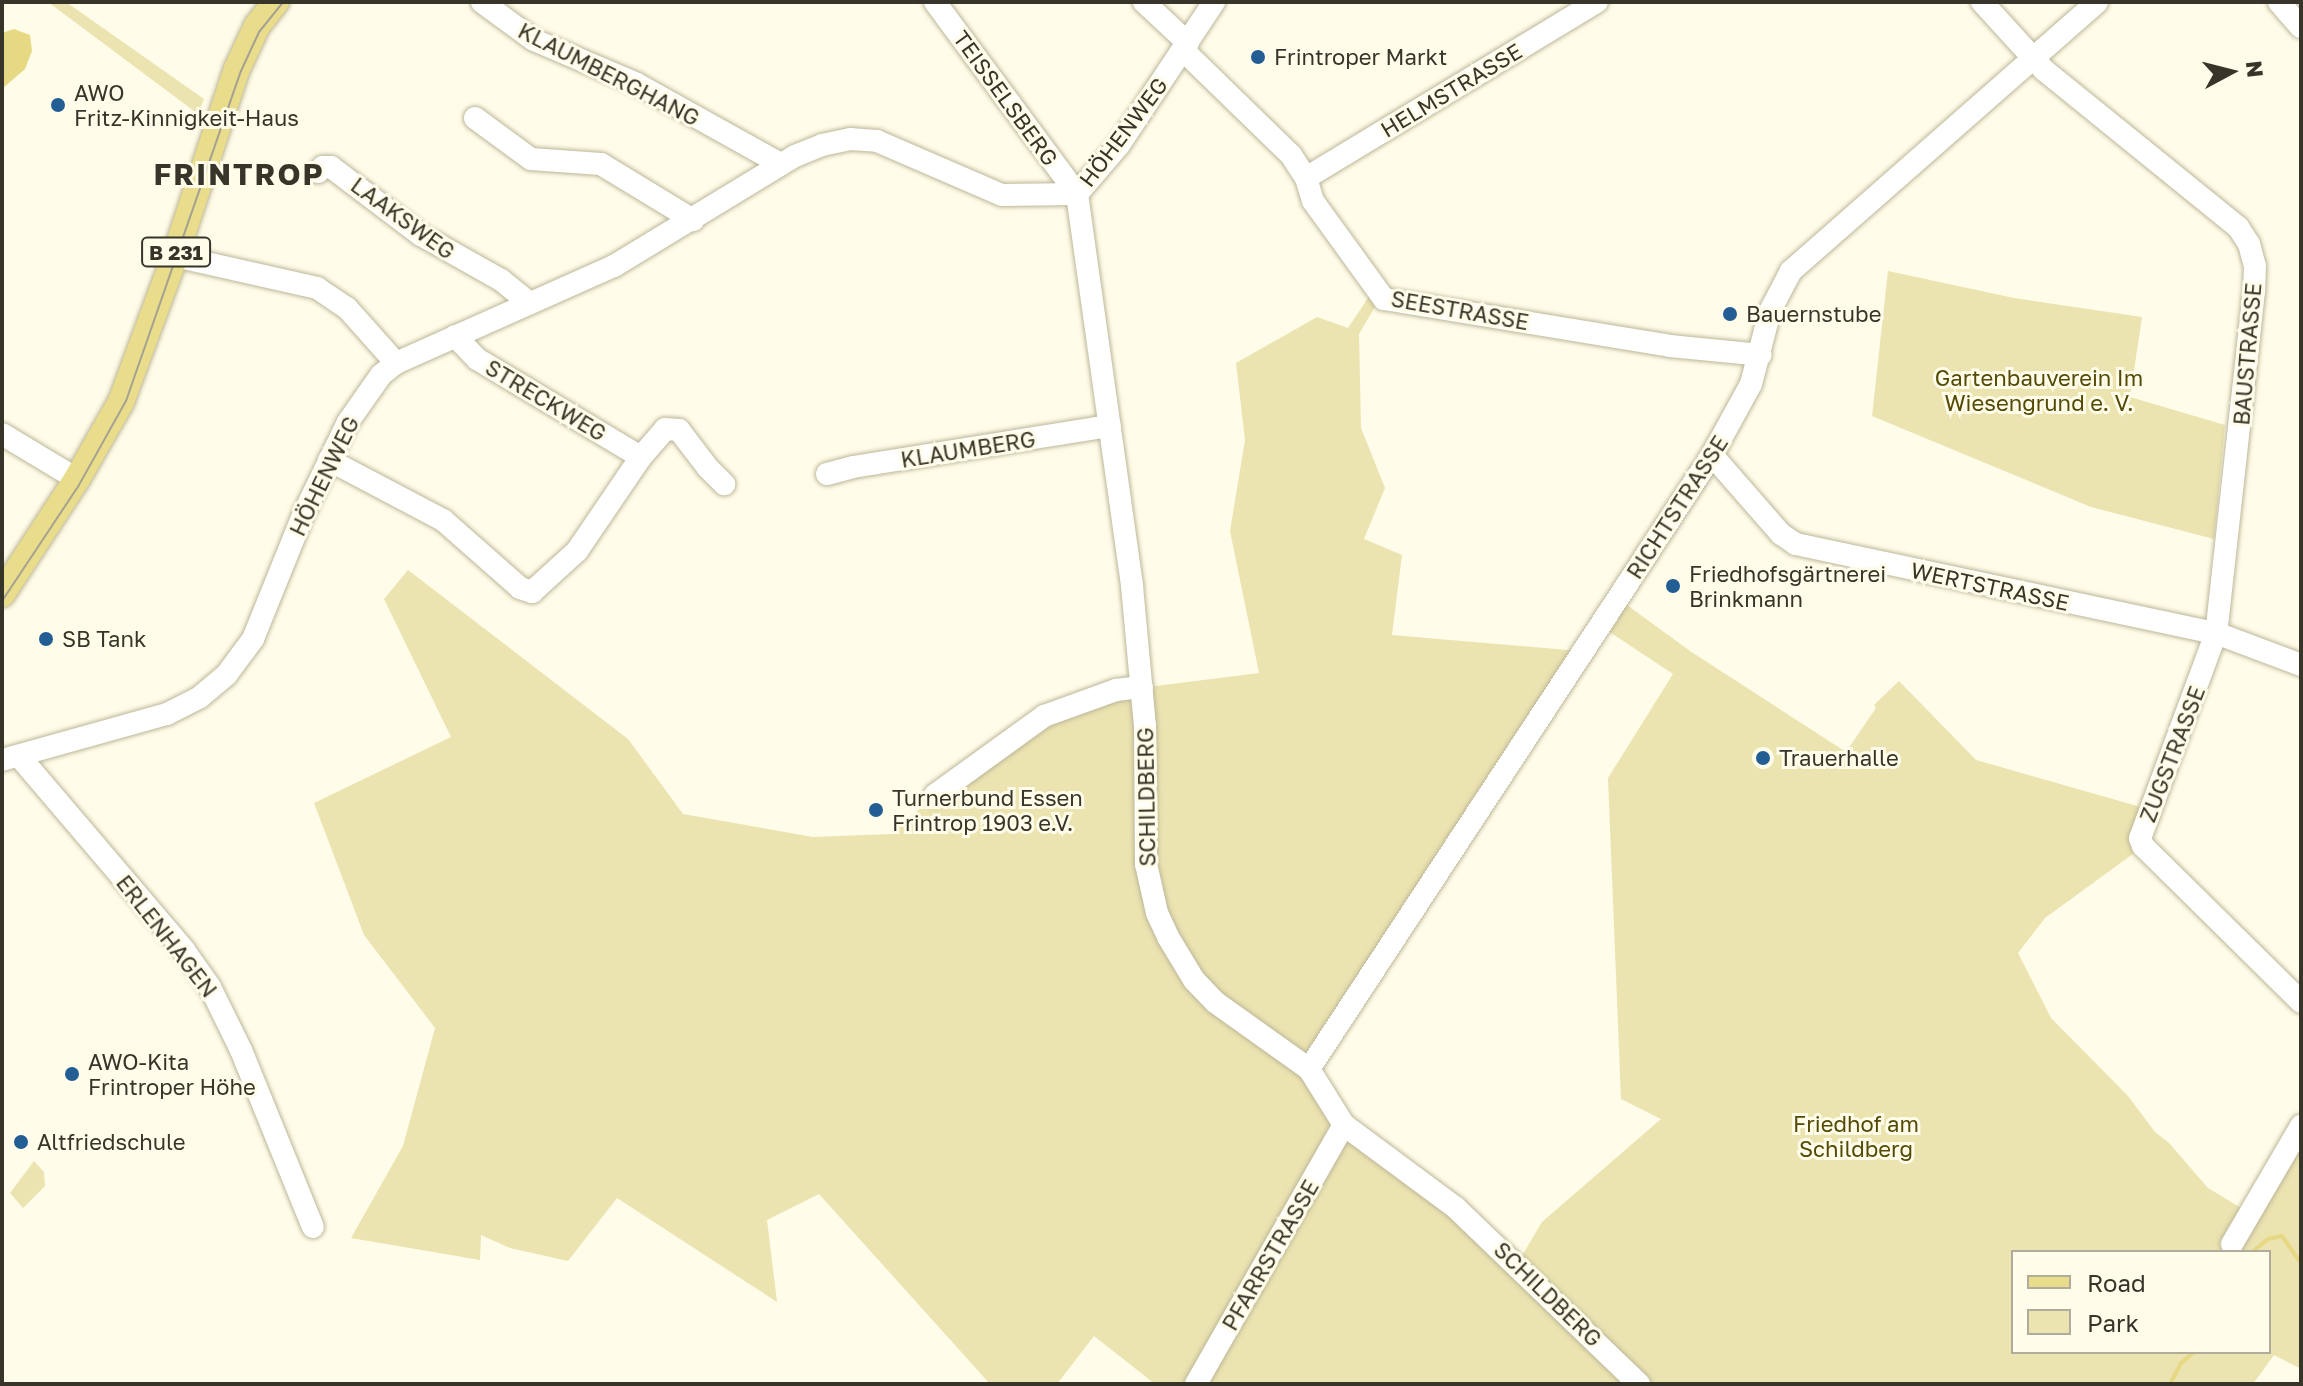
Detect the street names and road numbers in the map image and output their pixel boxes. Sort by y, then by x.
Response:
street label: KLAUMBERGHANG [514,17,704,131]
street label: TEISSELSBERG [948,25,1064,171]
street label: HELMSTRASSE [1376,37,1526,143]
street label: HÖHENWEG [1073,72,1173,192]
street label: LAAKSWEG [346,172,460,264]
road number: B 231 [140,236,212,268]
street label: BAUSTRASSE [2228,282,2266,426]
street label: SEESTRASSE [1389,285,1531,335]
street label: STRECKWEG [481,354,611,446]
street label: HÖHENWEG [284,412,364,540]
street label: KLAUMBERG [899,425,1037,473]
street label: RICHTSTRASSE [1621,430,1733,584]
street label: WERTSTRASSE [1908,556,2072,616]
street label: ZUGSTRASSE [2134,682,2210,826]
street label: SCHILDBERG [1132,727,1160,867]
street label: ERLENHAGEN [111,870,223,1002]
street label: PFARRSTRASSE [1216,1175,1324,1335]
street label: SCHILDBERG [1489,1236,1607,1352]

